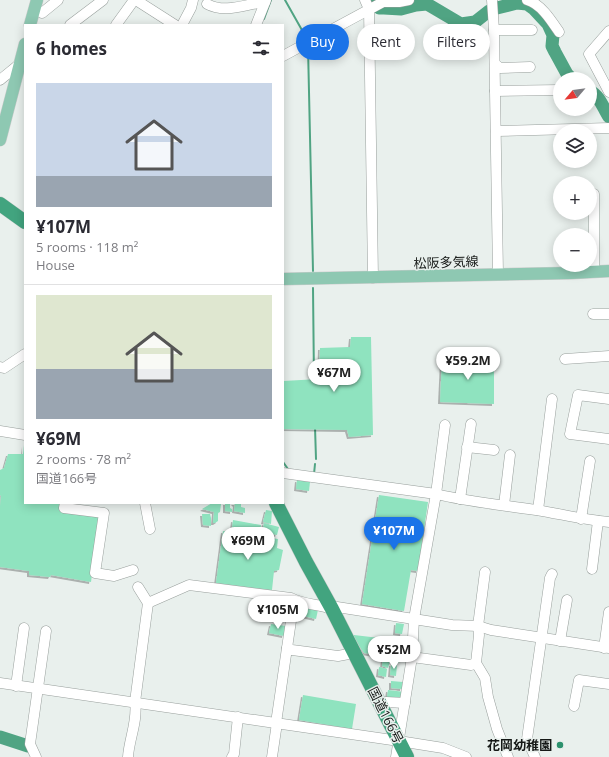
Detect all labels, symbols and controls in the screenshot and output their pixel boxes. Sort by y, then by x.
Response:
chip: Buy [296,24,349,60]
chip: Rent [357,24,415,60]
chip: Filters [423,24,490,60]
text: 6 homes [36,37,107,60]
icon: filters [250,37,272,59]
north arrow [553,72,597,116]
map controls [553,72,597,272]
icon: home [118,109,190,181]
button: layers [553,124,597,168]
button: + [553,176,597,220]
text: ¥107M [36,215,91,238]
button: − [553,228,597,272]
text: 5 rooms · 118 m² [36,238,138,256]
street label: 松阪多気線 [413,252,479,272]
text: House [36,256,75,274]
icon: home [118,321,190,393]
pin: ¥59.2M [435,347,501,381]
text: ¥59.2M [445,351,491,369]
pin: ¥67M [310,359,358,393]
text: ¥67M [317,363,351,381]
text: ¥69M [36,427,81,450]
text: 2 rooms · 78 m² [36,450,131,468]
text: 国道166号 [36,469,97,487]
pin: ¥107M [366,517,422,551]
text: ¥107M [373,521,415,539]
pin: ¥69M [224,527,272,561]
text: ¥69M [231,531,265,549]
pin: ¥105M [250,596,306,630]
text: ¥105M [257,600,299,618]
pin: ¥52M [370,636,418,670]
text: ¥52M [377,640,411,658]
street label: 国道166号 [364,684,408,746]
place label: 花岡幼稚園 [487,736,552,754]
marker: 花岡幼稚園 [555,740,565,750]

